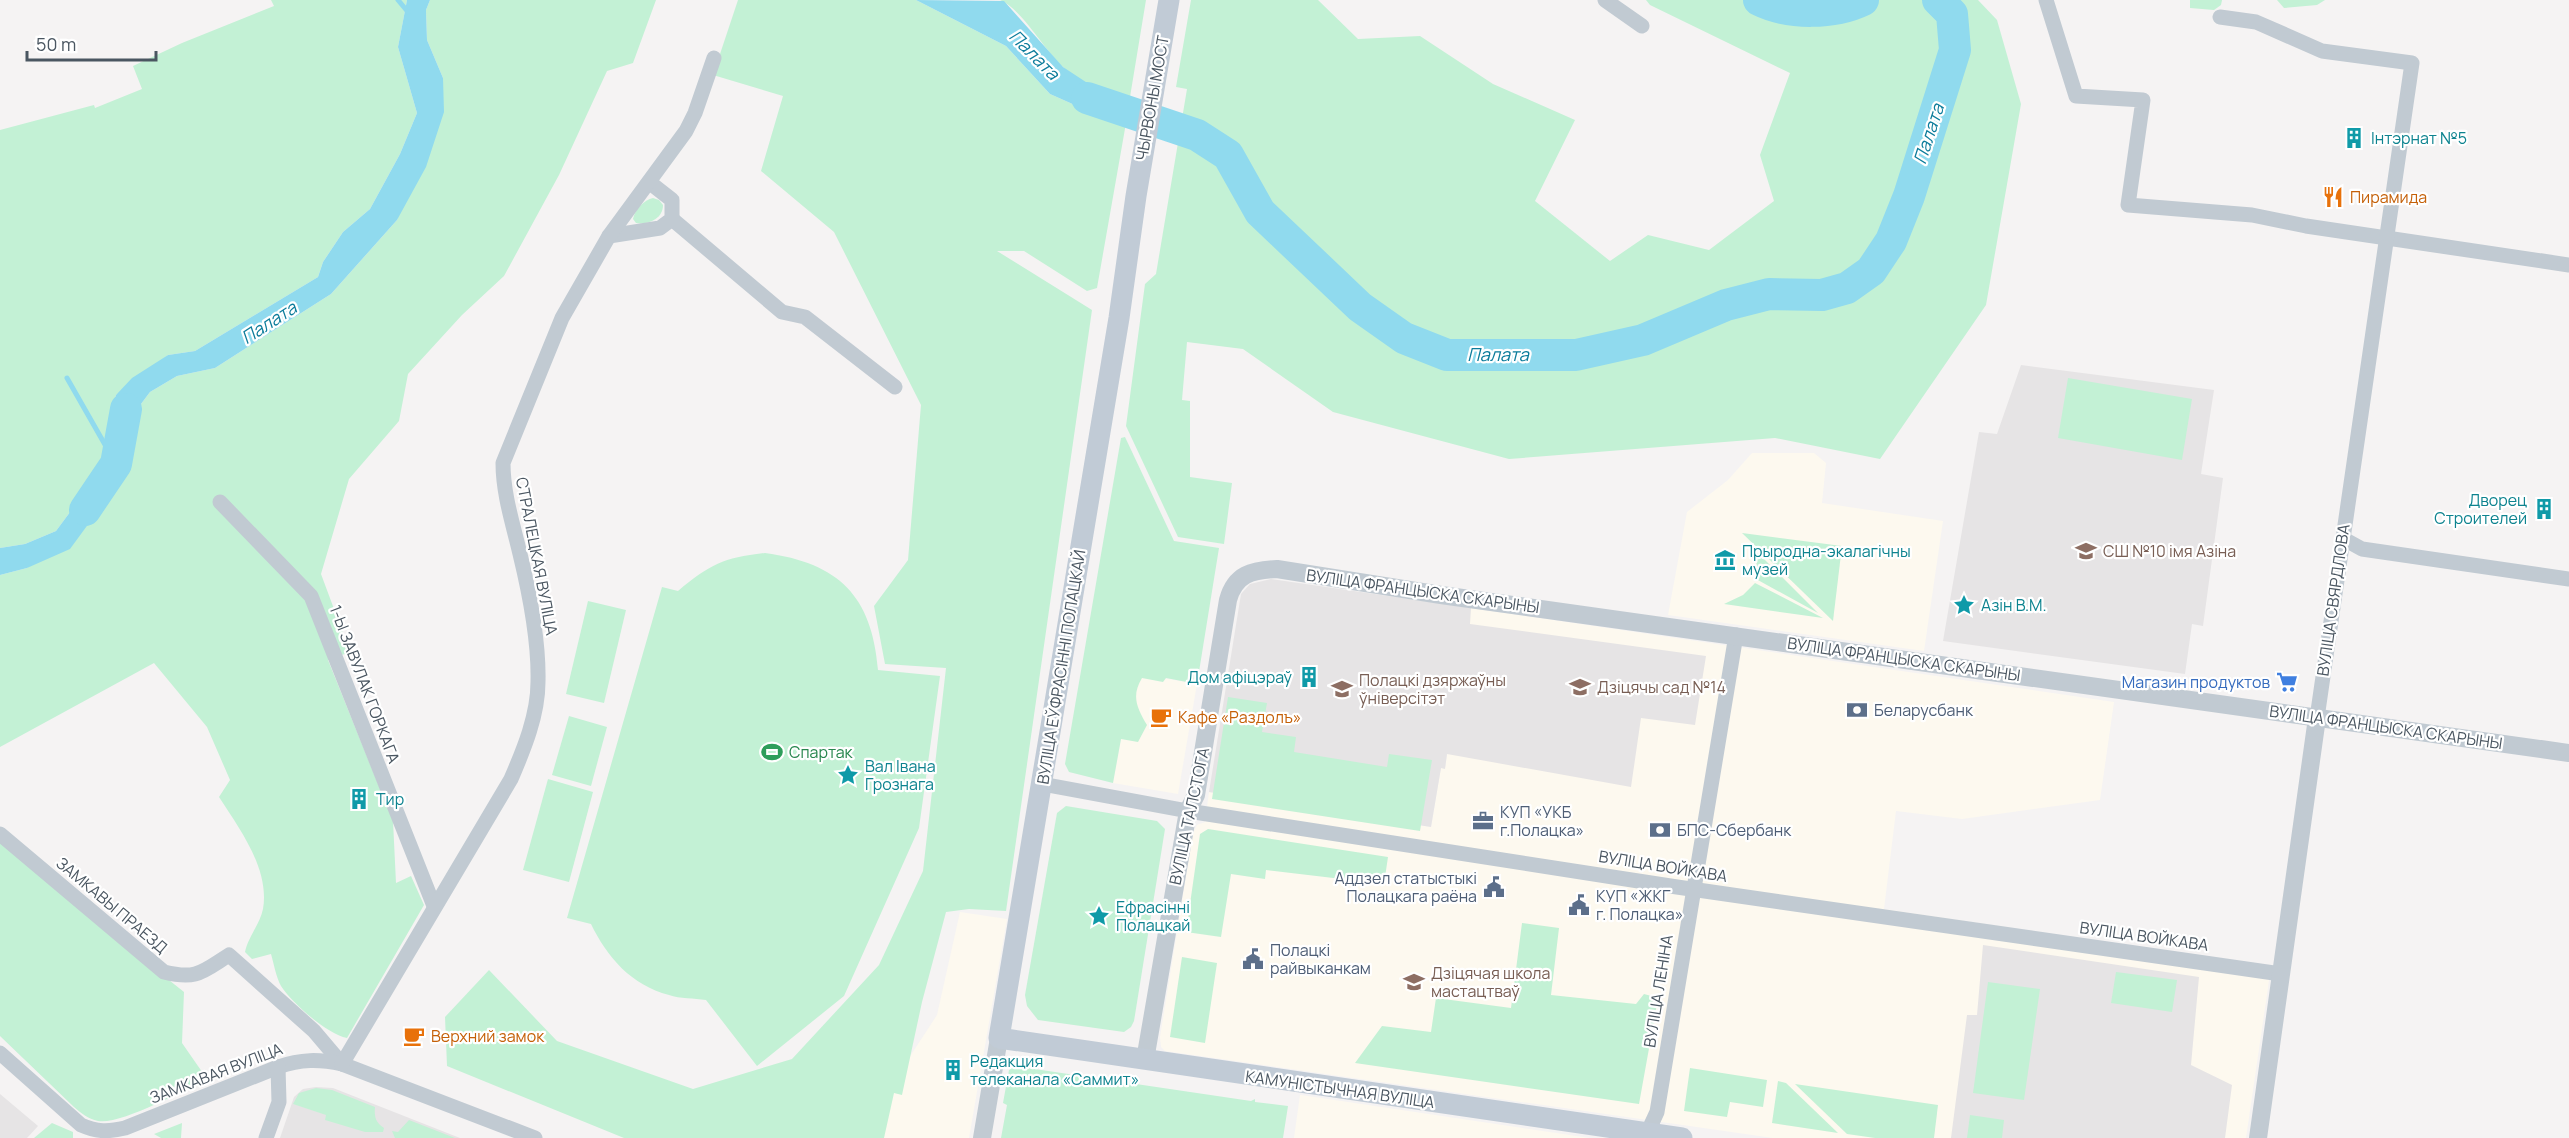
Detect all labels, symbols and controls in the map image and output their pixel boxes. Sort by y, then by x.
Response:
scale bar [27,24,156,62]
water label: Палата [1004,24,1066,85]
text: 50 m [36,32,76,56]
street label: ЧЫРВОНЫ МОСТ [1130,33,1174,162]
water label: Палата [1907,100,1949,167]
building icon: Інтэрнат №5 [2342,126,2366,150]
place label: Інтэрнат №5 [2371,127,2467,149]
restaurant icon: Пирамида [2321,185,2345,209]
place label: Пирамида [2350,186,2427,208]
water label: Палата [236,295,302,349]
water label: Палата [1467,342,1530,366]
street label: СТРАЛЕЦКАЯ ВУЛІЦА [511,475,563,637]
place label: Дворец Строителей [2434,489,2527,529]
building icon: Дворец Строителей [2532,497,2556,521]
street label: ВУЛІЦА СВЯРДЛОВА [2311,523,2355,677]
school or university icon: СШ №10 імя Азіна [2074,539,2098,563]
place label: Прыродна-экалагічны музей [1742,540,1911,580]
place label: СШ №10 імя Азіна [2103,540,2236,562]
street label: ВУЛІЦА ЕЎФРАСІННІ ПОЛАЦКАЙ [1032,548,1090,786]
museum icon: Прыродна-экалагічны музей [1713,548,1737,572]
street label: ВУЛІЦА ФРАНЦЫСКА СКАРЫНЫ [1305,564,1541,618]
place icon: Азін В.М. [1952,593,1976,617]
place label: Азін В.М. [1981,594,2047,616]
street label: 1-Ы ЗАВУЛАК ГОРКАГА [325,602,405,766]
street label: ВУЛІЦА ФРАНЦЫСКА СКАРЫНЫ [1786,632,2022,686]
building icon: Дом афіцэраў [1297,665,1321,689]
place label: Дом афіцэраў [1187,666,1293,688]
place label: Полацкі дзяржаўны ўніверсітэт [1359,669,1506,709]
supermarket icon: Магазин продуктов [2275,670,2299,694]
place label: Магазин продуктов [2122,671,2270,693]
school or university icon: Дзіцячы сад №14 [1568,675,1592,699]
place label: Дзіцячы сад №14 [1597,676,1726,698]
school or university icon: Полацкі дзяржаўны ўніверсітэт [1330,677,1354,701]
bank icon: Беларусбанк [1845,698,1869,722]
place label: Беларусбанк [1874,699,1974,721]
street label: ВУЛІЦА ФРАНЦЫСКА СКАРЫНЫ [2268,700,2504,754]
cafe icon: Кафе «Раздолъ» [1149,705,1173,729]
place label: Кафе «Раздолъ» [1178,706,1301,728]
sports icon: Спартак [760,740,784,764]
place label: Спартак [789,741,854,763]
street label: ВУЛІЦА ТАЛСТОГА [1164,745,1214,887]
place label: Вал Івана Грознага [865,755,936,795]
place icon: Вал Івана Грознага [836,763,860,787]
building icon: Тир [347,787,371,811]
place label: Тир [376,788,404,810]
place label: КУП «УКБ г.Полацка» [1500,801,1584,841]
office icon: КУП «УКБ г.Полацка» [1471,809,1495,833]
bank icon: БПС-Сбербанк [1648,818,1672,842]
place label: БПС-Сбербанк [1677,819,1792,841]
street label: ВУЛІЦА ВОЙКАВА [1597,845,1729,887]
street label: ЗАМКАВЫ ПРАЕЗД [52,852,172,958]
place label: Аддзел статыстыкі Полацкага раёна [1335,867,1477,907]
public building icon: Аддзел статыстыкі Полацкага раёна [1482,875,1506,899]
place label: КУП «ЖКГ г. Полацка» [1596,885,1683,925]
public building icon: КУП «ЖКГ г. Полацка» [1567,893,1591,917]
place label: Ефрасінні Полацкай [1116,896,1190,936]
place icon: Ефрасінні Полацкай [1087,904,1111,928]
street label: ВУЛІЦА ВОЙКАВА [2078,916,2210,956]
street label: ВУЛІЦА ЛЕНІНА [1638,933,1678,1049]
place label: Полацкі райвыканкам [1270,939,1371,979]
public building icon: Полацкі райвыканкам [1241,947,1265,971]
place label: Дзіцячая школа мастацтваў [1431,962,1550,1002]
school or university icon: Дзіцячая школа мастацтваў [1402,970,1426,994]
cafe icon: Верхний замок [402,1024,426,1048]
place label: Верхний замок [431,1025,545,1047]
street label: ЗАМКАВАЯ ВУЛІЦА [146,1038,286,1108]
place label: Редакция телеканала «Саммит» [970,1050,1139,1090]
building icon: Редакция телеканала «Саммит» [941,1058,965,1082]
street label: КАМУНІСТЫЧНАЯ ВУЛІЦА [1244,1065,1436,1113]

